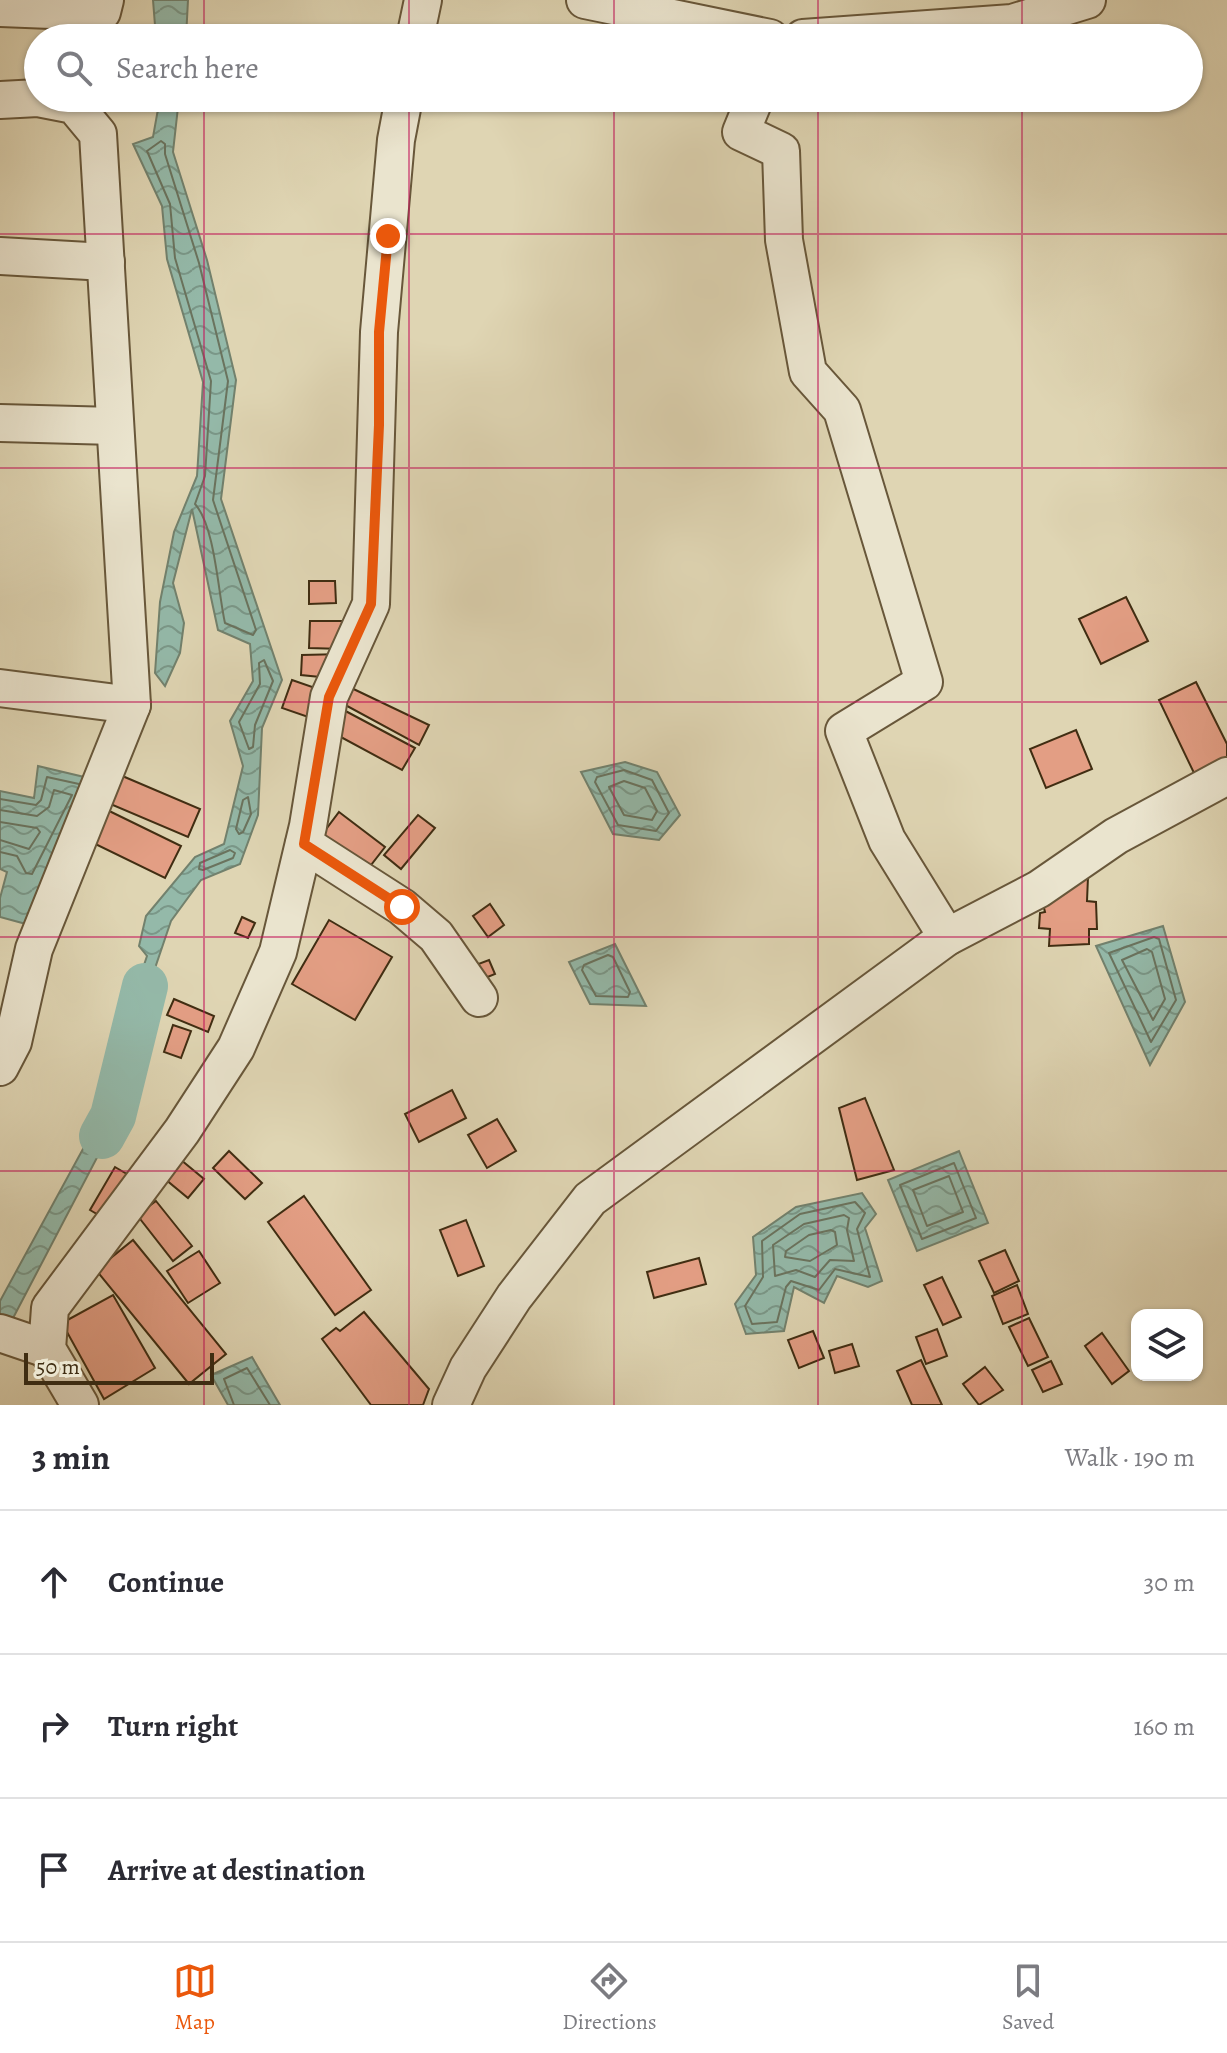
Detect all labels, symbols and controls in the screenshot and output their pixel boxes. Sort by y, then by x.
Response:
search box [24,24,1203,112]
icon: search [52,46,96,90]
text: Search here [116,48,259,88]
route end [370,218,406,254]
route start [384,889,420,925]
map controls [1131,1309,1203,1381]
button: layers [1131,1309,1203,1381]
scale bar [24,1349,214,1385]
text: 50 m [36,1352,80,1382]
text: 3 min [32,1434,110,1481]
text: Walk · 190 m [1065,1440,1195,1475]
icon: ahead [32,1560,76,1604]
text: Continue [108,1562,224,1602]
text: 30 m [1144,1565,1195,1600]
icon: right [32,1704,76,1748]
text: Turn right [108,1706,238,1746]
text: 160 m [1133,1709,1195,1744]
icon: arrive [32,1848,76,1892]
text: Arrive at destination [108,1850,365,1890]
tab: Map [173,1959,217,2037]
tab: Directions [562,1959,657,2037]
tab: Saved [1002,1959,1054,2037]

